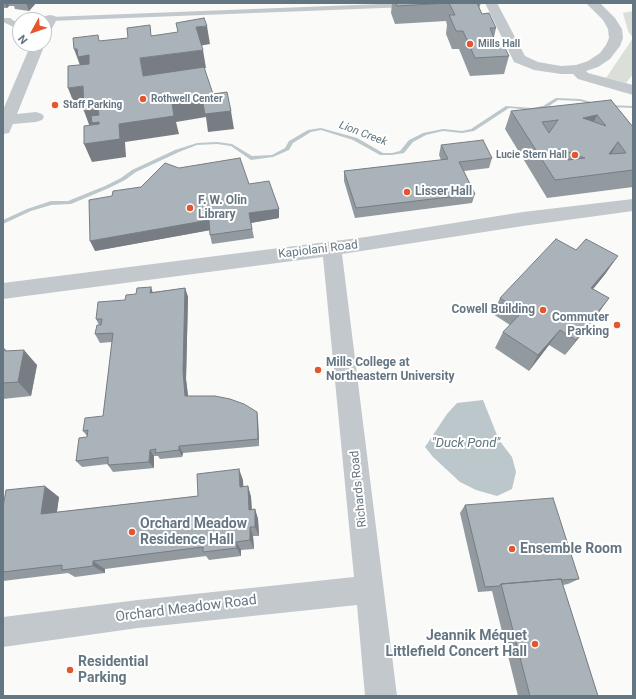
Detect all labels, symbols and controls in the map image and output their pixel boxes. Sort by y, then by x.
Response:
north arrow [12,12,52,52]
text: N [16,32,31,47]
place label: Mills Hall [478,38,520,50]
marker: Mills Hall [465,39,475,49]
place label: Rothwell Center [151,93,223,105]
marker: Rothwell Center [138,94,148,104]
place label: Staff Parking [63,99,122,111]
marker: Staff Parking [50,100,60,110]
water label: Lion Creek [337,119,389,149]
place label: Lucie Stern Hall [496,149,567,161]
marker: Lucie Stern Hall [570,150,580,160]
place label: Lisser Hall [415,185,472,199]
marker: Lisser Hall [402,187,412,197]
place label: F. W. Olin Library [198,194,247,222]
marker: F. W. Olin Library [185,203,195,213]
street label: Kapiolani Road [277,238,359,262]
place label: Cowell Building [452,303,535,317]
marker: Cowell Building [538,305,548,315]
place label: Commuter Parking [552,311,609,339]
marker: Commuter Parking [612,320,622,330]
place label: Mills College at Northeastern University [326,356,455,384]
marker: Mills College at Northeastern University [313,365,323,375]
water label: "Duck Pond" [432,436,500,452]
street label: Richards Road [348,450,370,528]
place label: Orchard Meadow Residence Hall [140,516,247,548]
marker: Orchard Meadow Residence Hall [127,527,137,537]
place label: Ensemble Room [520,541,622,557]
marker: Ensemble Room [507,544,517,554]
street label: Orchard Meadow Road [114,592,258,626]
place label: Jeannik Méquet Littlefield Concert Hall [386,628,527,660]
marker: Jeannik Méquet Littlefield Concert Hall [530,639,540,649]
place label: Residential Parking [78,654,148,686]
marker: Residential Parking [65,665,75,675]

